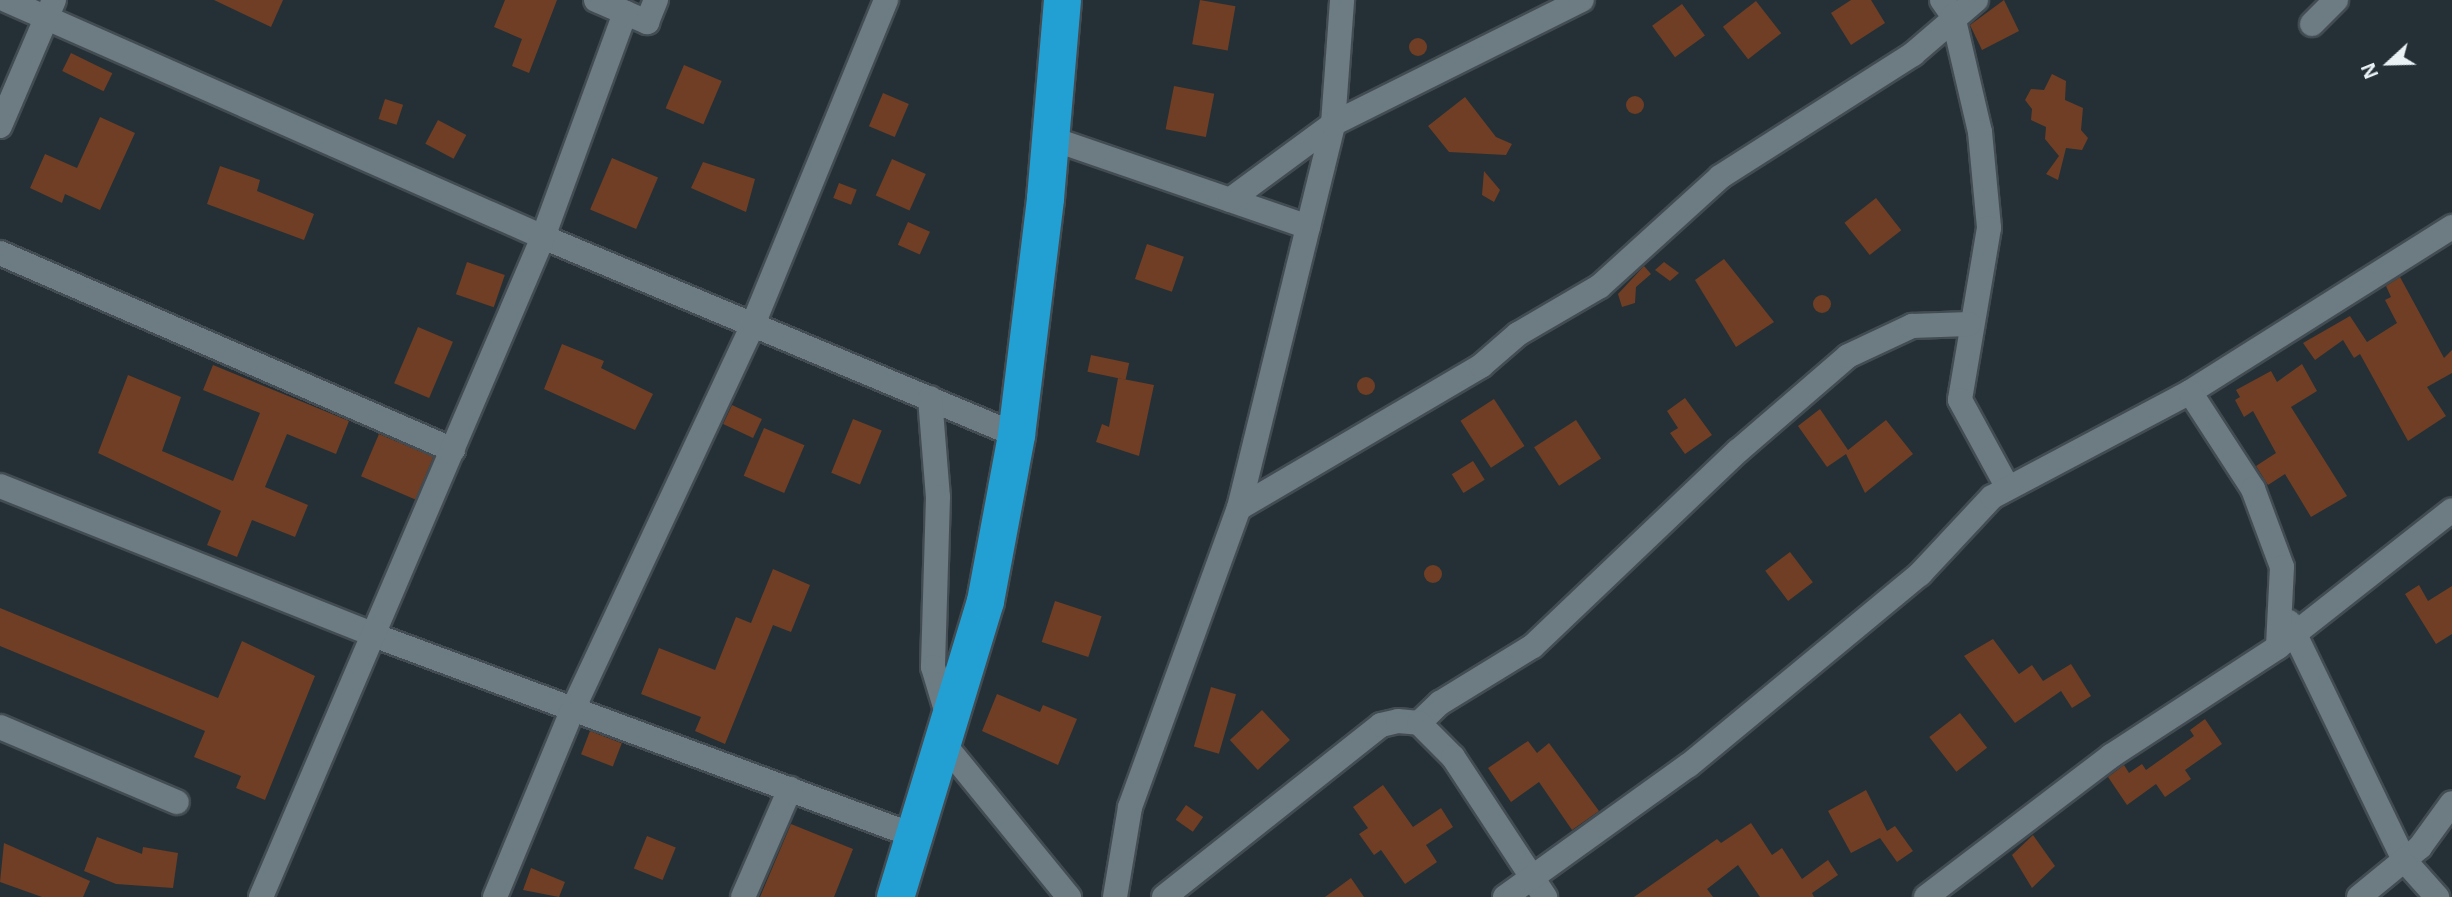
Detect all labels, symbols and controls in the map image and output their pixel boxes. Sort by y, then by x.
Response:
north arrow [2354,28,2424,98]
text: N [2355,59,2384,83]

